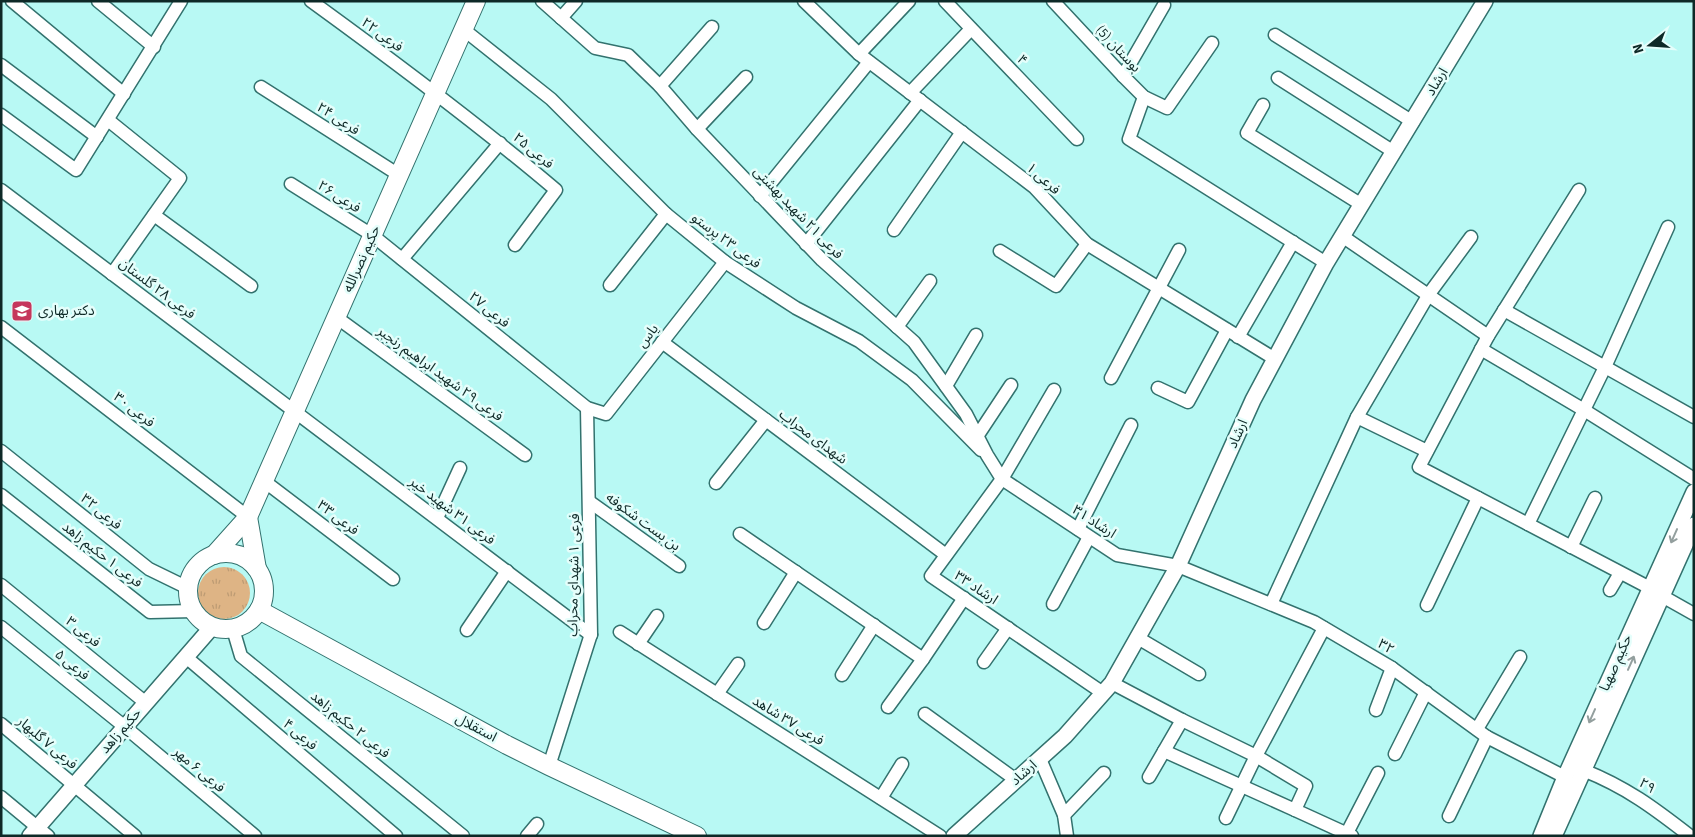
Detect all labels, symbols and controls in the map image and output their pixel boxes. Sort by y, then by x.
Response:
street label: فرعی ۲۲ [357,13,407,57]
north arrow [1625,20,1675,70]
street label: بوستان (5) [1091,21,1145,77]
text: N [1628,41,1649,56]
street label: ۴ [1012,50,1032,70]
street label: ارشاد [1421,64,1453,100]
street label: فرعی ۲۴ [313,98,363,140]
street label: فرعی ۲۵ [508,128,558,174]
street label: فرعی ۱ [1022,158,1064,200]
street label: فرعی ۲۱ شهید بهشتی [748,162,848,264]
street label: فرعی ۲۶ [314,176,364,218]
street label: فرعی ۲۳ پرستو [687,208,765,274]
street label: حکیم نصرالله [338,222,386,296]
street label: فرعی ۲۸ گلستان [115,254,199,324]
street label: فرعی ۲۷ [464,287,514,333]
school or university icon: دکتر بهاری [10,299,34,323]
place label: دکتر بهاری [38,301,95,321]
street label: یاس [632,320,664,352]
street label: فرعی ۲۹ شهید ابراهیم رنجبر [372,321,507,427]
street label: فرعی ۳۰ [109,387,159,433]
street label: شهدای محراب [775,405,851,469]
street label: ارشاد [1223,416,1253,452]
street label: فرعی ۳۱ شهید خیر [404,471,499,550]
street label: بن بست شکوفه [601,488,685,556]
street label: فرعی ۳۲ [76,489,126,535]
street label: فرعی ۳۳ [313,496,363,540]
street label: ارشاد ۳۱ [1068,500,1120,544]
street label: فرعی ۱ شهدای محراب [563,513,585,637]
street label: فرعی ۱ حکیم زاهد [58,517,146,593]
one-way arrow [1668,528,1678,543]
street label: ارشاد ۳۳ [950,566,1002,610]
street label: فرعی ۳ [61,612,105,652]
street label: حکیم صهبا [1595,632,1637,694]
street label: ۳۲ [1374,634,1398,660]
street label: فرعی ۵ [50,645,94,685]
one-way arrow [1627,656,1637,671]
street label: فرعی ۲ حکیم زاهد [306,687,394,763]
street label: فرعی ۳۷ شاهد [748,691,828,751]
street label: حکیم زاهد [95,704,147,758]
one-way arrow [1587,708,1597,723]
street label: استقلال [452,709,500,747]
street label: فرعی ۷ گلبهار [12,711,82,774]
street label: فرعی ۴ [278,715,322,755]
street label: فرعی ۶ مهر [168,742,229,798]
street label: ارشاد [1006,756,1042,790]
street label: ۲۹ [1635,773,1659,799]

